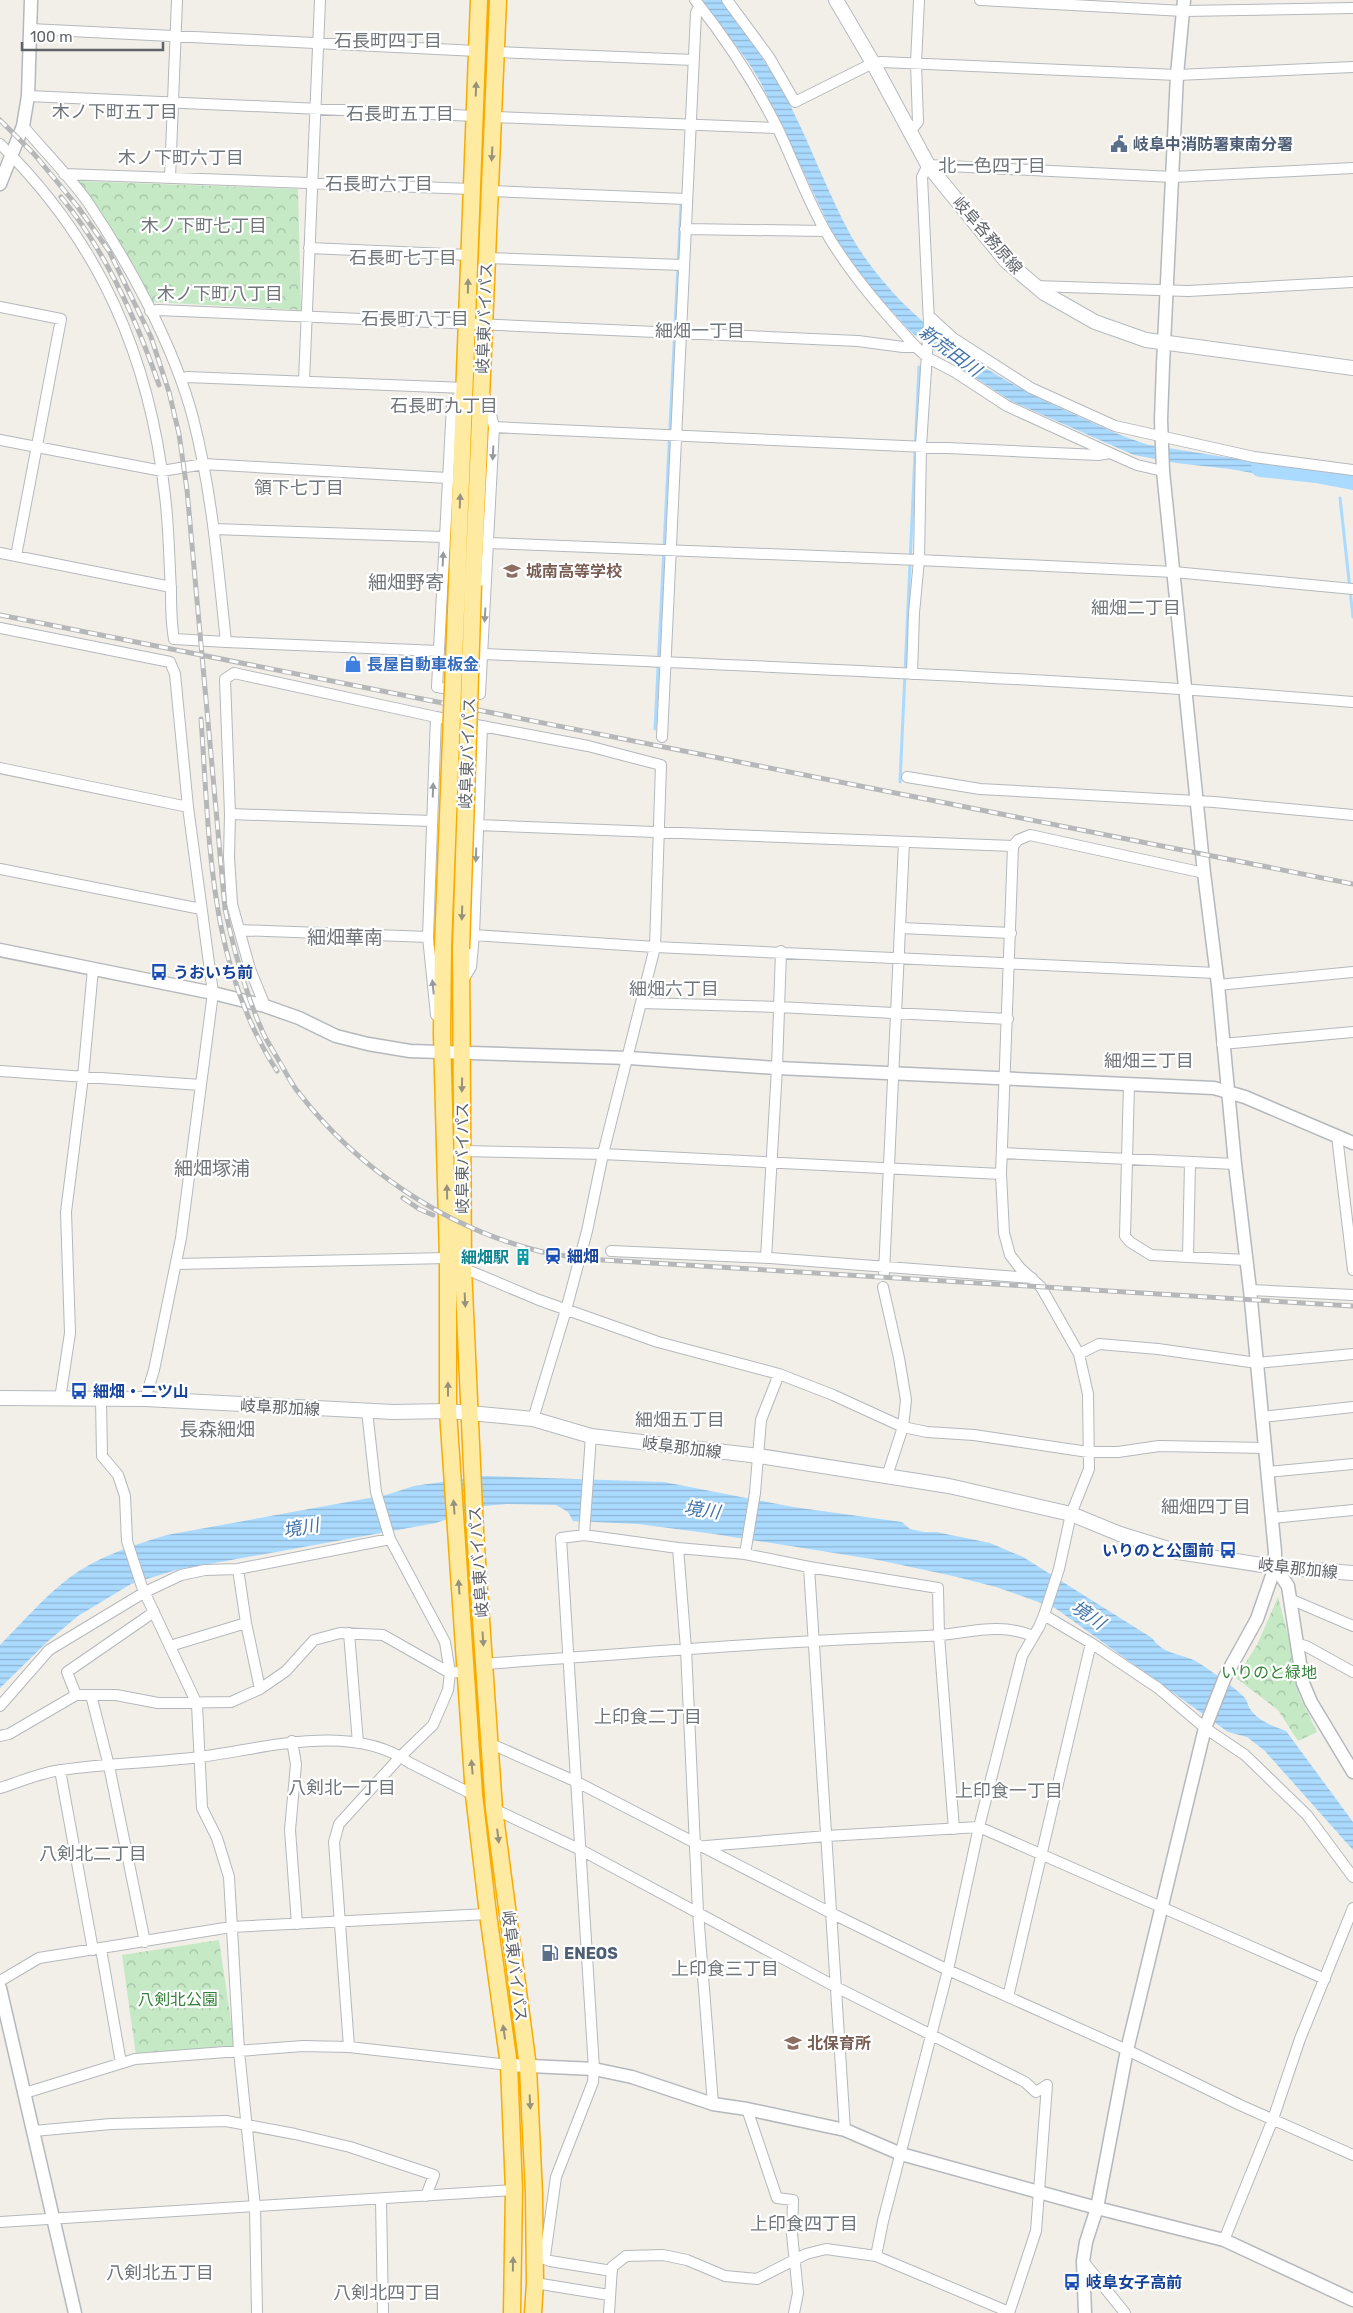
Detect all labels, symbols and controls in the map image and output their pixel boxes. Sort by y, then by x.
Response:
scale bar [22,20,164,52]
text: 100 m [30,28,72,46]
district label: 石長町四丁目 [334,30,442,52]
one-way arrow [472,81,480,97]
district label: 木ノ下町五丁目 [52,101,178,123]
district label: 石長町五丁目 [346,103,454,125]
public building icon: 岐阜中消防署東南分署 [1109,134,1129,154]
place label: 岐阜中消防署東南分署 [1133,135,1293,154]
one-way arrow [487,146,495,162]
district label: 木ノ下町六丁目 [118,147,244,169]
district label: 北一色四丁目 [938,155,1046,177]
district label: 石長町六丁目 [325,173,433,195]
street label: 岐阜各務原線 [949,193,1026,278]
district label: 木ノ下町七丁目 [141,215,267,237]
district label: 石長町七丁目 [349,247,457,269]
street label: 岐阜東バイパス [473,262,496,374]
one-way arrow [465,278,473,294]
district label: 木ノ下町八丁目 [157,283,283,305]
district label: 石長町八丁目 [361,308,469,330]
district label: 細畑一丁目 [655,320,745,342]
water label: 新荒田川 [915,321,987,383]
district label: 石長町九丁目 [390,395,498,417]
one-way arrow [488,445,496,461]
district label: 領下七丁目 [254,477,344,499]
one-way arrow [457,493,465,509]
one-way arrow [439,550,447,566]
school or university icon: 城南高等学校 [502,561,522,581]
place label: 城南高等学校 [526,562,622,581]
district label: 細畑野寄 [368,571,444,594]
district label: 細畑二丁目 [1091,597,1181,619]
one-way arrow [480,608,488,624]
shop icon: 長屋自動車板金 [343,654,363,674]
place label: 長屋自動車板金 [367,655,479,674]
street label: 岐阜東バイパス [456,697,479,809]
one-way arrow [430,782,438,798]
one-way arrow [472,847,480,863]
one-way arrow [458,905,466,921]
district label: 細畑華南 [307,926,383,949]
bus stop icon: うおいち前 [149,962,169,982]
place label: うおいち前 [173,963,253,982]
district label: 細畑六丁目 [629,978,719,1000]
one-way arrow [429,979,437,995]
district label: 細畑三丁目 [1104,1050,1194,1072]
one-way arrow [458,1077,466,1093]
street label: 岐阜東バイパス [453,1102,472,1214]
district label: 細畑塚浦 [174,1157,250,1180]
one-way arrow [443,1183,451,1199]
station icon: 細畑 [543,1246,563,1266]
building icon: 細畑駅 [513,1247,533,1267]
place label: 細畑 [567,1247,599,1266]
place label: 細畑駅 [461,1248,509,1267]
one-way arrow [461,1292,469,1308]
bus stop icon: 細畑・二ツ山 [69,1381,89,1401]
one-way arrow [444,1381,452,1397]
place label: 細畑・二ツ山 [93,1382,189,1401]
street label: 岐阜那加線 [240,1396,320,1419]
district label: 細畑五丁目 [635,1409,725,1431]
district label: 長森細畑 [179,1418,255,1441]
street label: 岐阜那加線 [641,1433,723,1462]
district label: 細畑四丁目 [1161,1496,1251,1518]
water label: 境川 [683,1497,723,1524]
one-way arrow [450,1498,458,1514]
street label: 岐阜東バイパス [465,1506,492,1618]
water label: 境川 [281,1514,323,1542]
bus stop icon: いりのと公園前 [1218,1540,1238,1560]
place label: いりのと公園前 [1102,1541,1214,1560]
street label: 岐阜那加線 [1257,1555,1339,1582]
one-way arrow [455,1579,463,1595]
water label: 境川 [1067,1596,1111,1635]
one-way arrow [479,1632,487,1648]
park label: いりのと緑地 [1221,1663,1317,1682]
district label: 上印食二丁目 [594,1706,702,1728]
one-way arrow [468,1758,476,1774]
district label: 八剣北一丁目 [288,1777,396,1799]
district label: 上印食一丁目 [955,1780,1063,1802]
one-way arrow [494,1829,502,1845]
district label: 八剣北二丁目 [39,1843,147,1865]
street label: 岐阜東バイパス [498,1909,531,2023]
fuel station icon: ENEOS [540,1943,560,1963]
place label: ENEOS [564,1944,618,1963]
district label: 上印食三丁目 [671,1958,779,1980]
park label: 八剣北公園 [138,1990,218,2009]
one-way arrow [500,2024,508,2040]
school or university icon: 北保育所 [783,2033,803,2053]
place label: 北保育所 [807,2034,871,2053]
one-way arrow [526,2094,534,2110]
district label: 上印食四丁目 [750,2213,858,2235]
one-way arrow [509,2256,517,2272]
district label: 八剣北五丁目 [106,2262,214,2284]
bus stop icon: 岐阜女子高前 [1062,2272,1082,2292]
place label: 岐阜女子高前 [1086,2273,1182,2292]
district label: 八剣北四丁目 [333,2282,441,2304]

